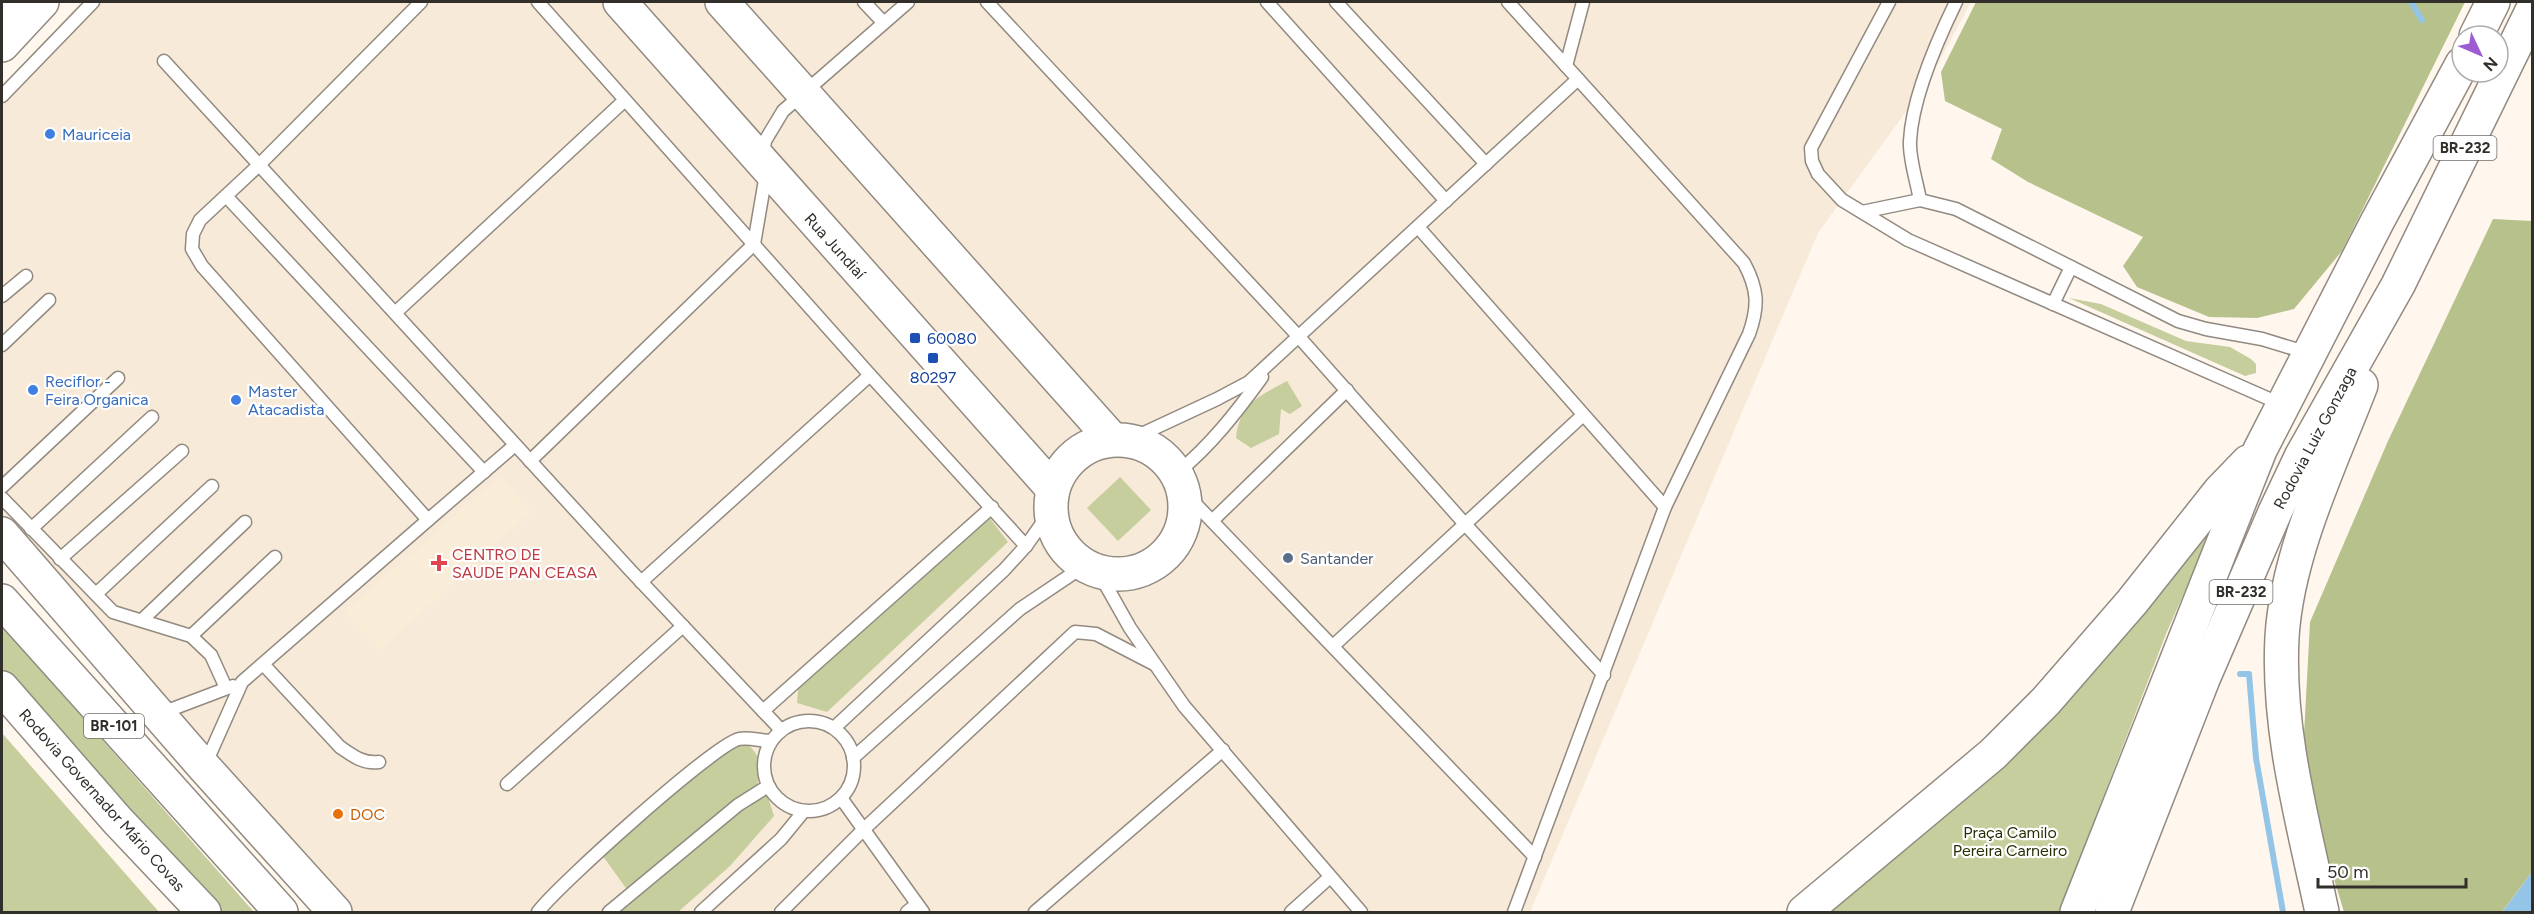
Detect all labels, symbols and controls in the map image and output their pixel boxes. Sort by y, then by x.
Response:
north arrow [2450,24,2510,84]
text: N [2479,53,2502,75]
place label: Mauriceia [62,125,131,144]
marker: Mauriceia [43,127,57,141]
road number: BR-232 [2434,136,2496,160]
street label: Rua Jundiaí [800,209,870,284]
place label: 60080 [927,329,977,348]
marker: 60080 [908,331,922,345]
marker: 80297 [926,351,940,365]
street label: Rodovia Luiz Gonzaga [2269,364,2361,512]
place label: 80297 [910,368,957,387]
place label: Reciflor - Feira Organica [45,372,148,409]
place label: Master Atacadista [248,382,325,419]
marker: Reciflor - Feira Organica [26,383,40,397]
marker: Master Atacadista [229,393,243,407]
place label: CENTRO DE SAUDE PAN CEASA [452,545,597,582]
place label: Santander [1300,549,1374,568]
marker: Santander [1281,551,1295,565]
marker: CENTRO DE SAUDE PAN CEASA [430,554,448,572]
road number: BR-232 [2210,580,2272,604]
street label: Rodovia Governador Mário Covas [15,705,189,895]
road number: BR-101 [84,714,144,738]
place label: DOC [350,805,385,824]
marker: DOC [331,807,345,821]
park label: Praça Camilo Pereira Carneiro [1953,823,2067,860]
scale bar [2318,851,2466,889]
text: 50 m [2327,861,2369,883]

